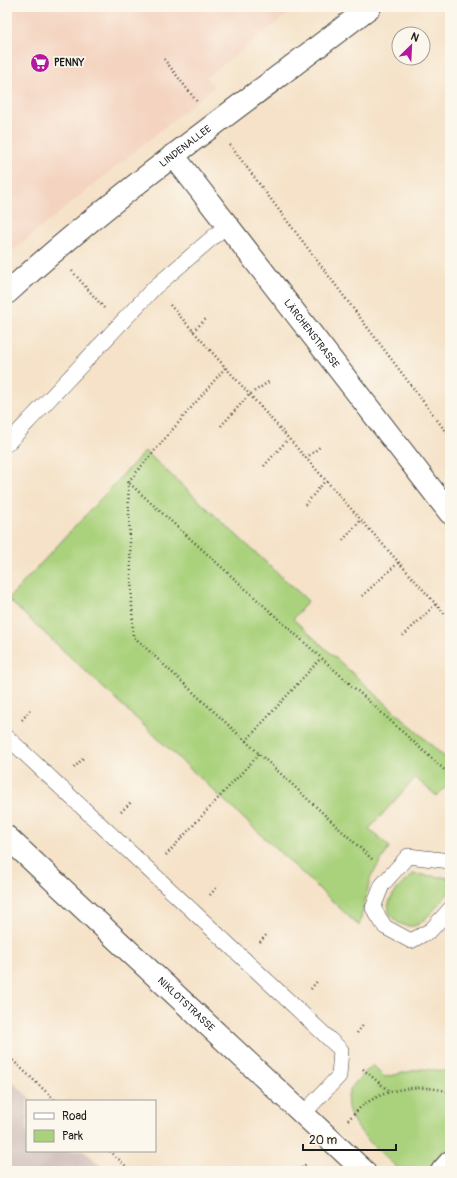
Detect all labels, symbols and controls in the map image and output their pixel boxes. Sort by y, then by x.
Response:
north arrow [391,26,431,66]
text: N [409,30,421,45]
supermarket icon: PENNY [29,52,51,74]
place label: PENNY [54,57,84,69]
street label: LINDENALLEE [157,123,214,170]
street label: LÄRCHENSTRASSE [281,297,342,370]
street label: NIKLOTSTRASSE [155,975,217,1034]
legend [26,1100,156,1152]
text: Road [62,1109,87,1124]
scale bar [303,1126,396,1152]
text: Park [62,1129,83,1144]
text: 20 m [309,1133,338,1148]

